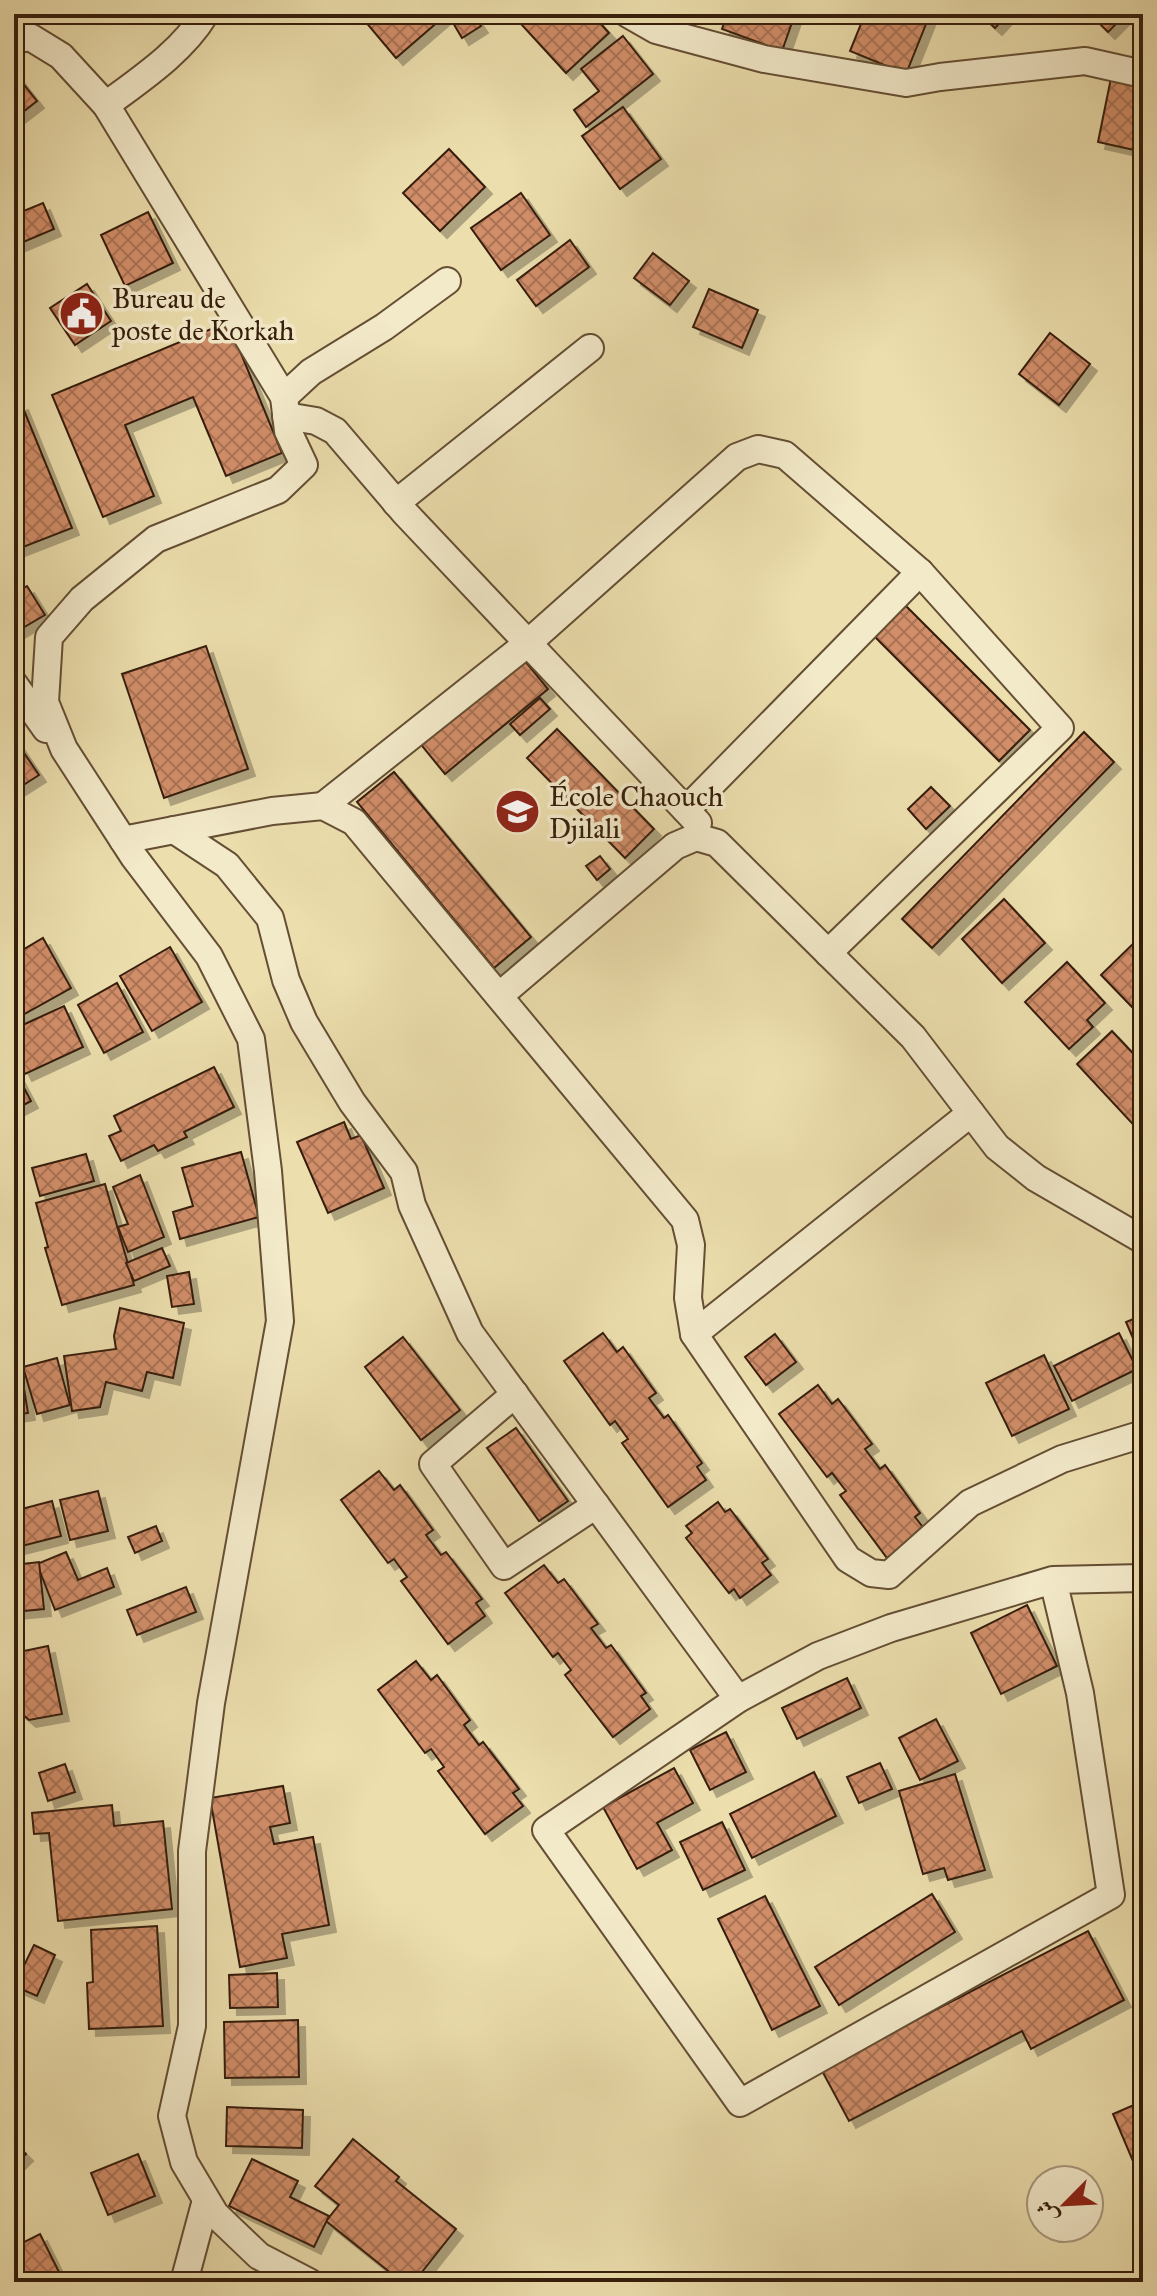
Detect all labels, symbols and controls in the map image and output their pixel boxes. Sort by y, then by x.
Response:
place label: Bureau de poste de Korkah [111,281,295,348]
public building icon: Bureau de poste de Korkah [57,290,105,338]
place label: École Chaouch Djilali [549,779,724,846]
school or university icon: École Chaouch Djilali [494,788,542,836]
north arrow [1025,2164,1105,2244]
text: ش [1030,2196,1064,2227]

